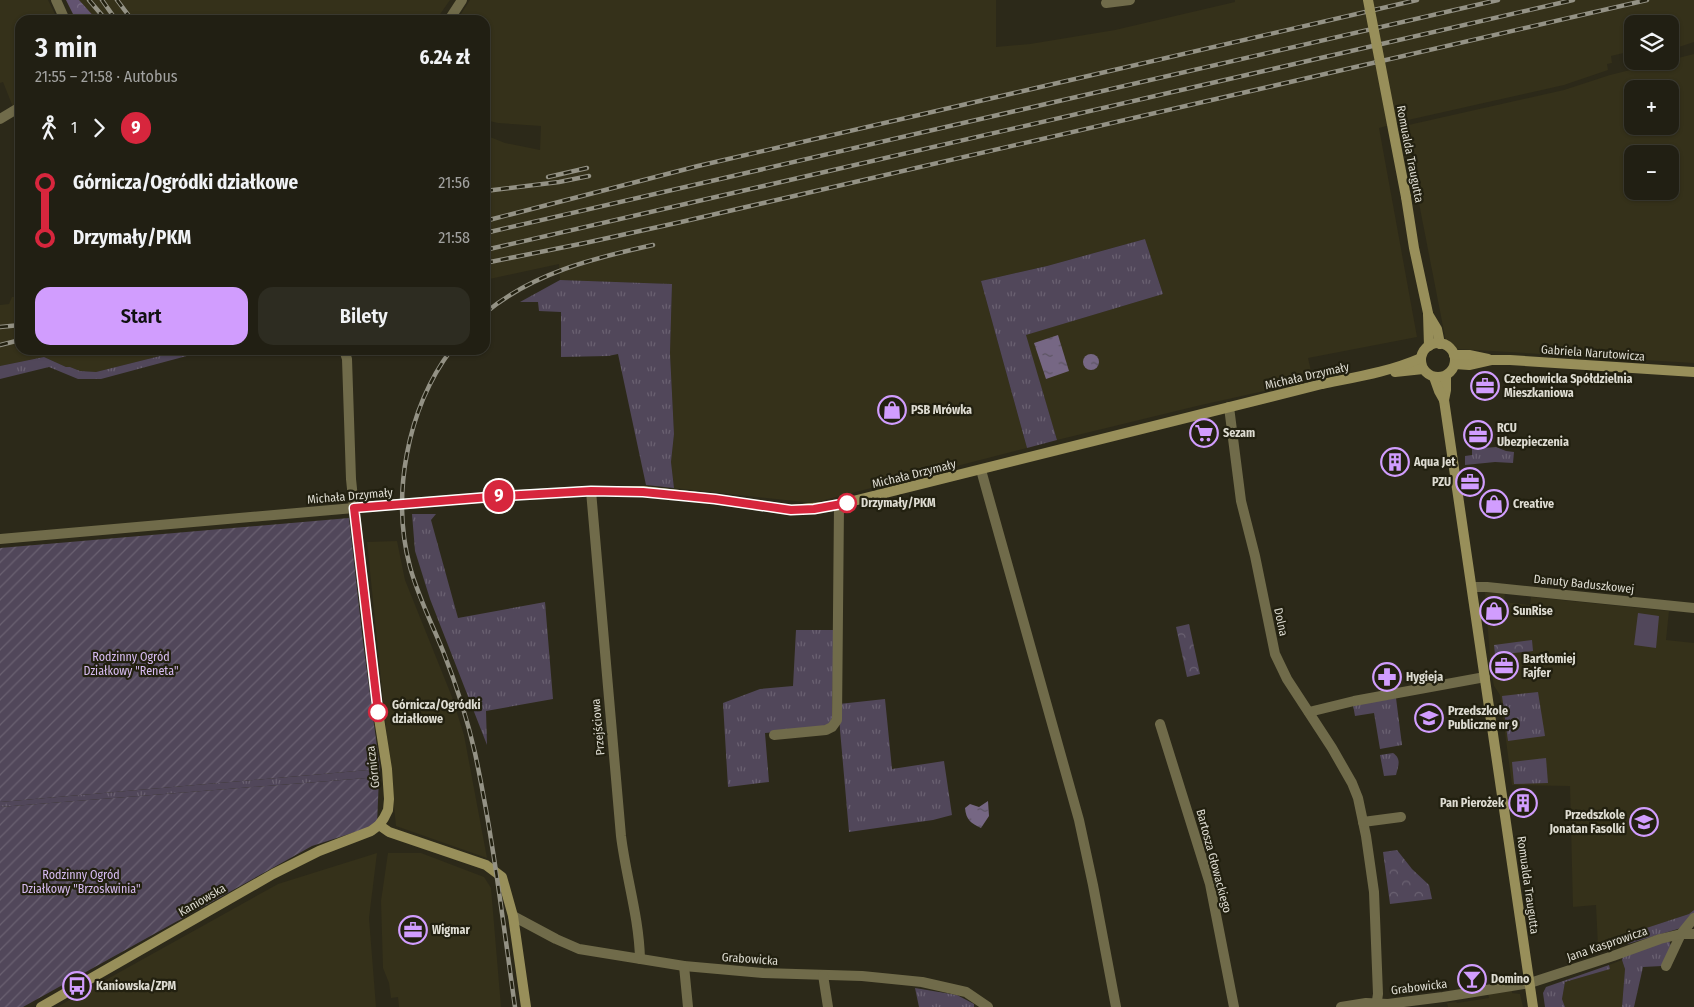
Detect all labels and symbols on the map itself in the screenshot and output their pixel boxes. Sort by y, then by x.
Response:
street label: Romualda Traugutta [1394,104,1426,204]
street label: Gabriela Narutowicza [1540,342,1646,364]
street label: Michała Drzymały [1264,359,1351,392]
office icon: Czechowicka Spółdzielnia Mieszkaniowa [1470,371,1500,401]
place label: Czechowicka Spółdzielnia Mieszkaniowa [1504,372,1632,400]
shop icon: PSB Mrówka [877,395,907,425]
place label: PSB Mrówka [911,403,972,417]
supermarket icon: Sezam [1189,418,1219,448]
office icon: RCU Ubezpieczenia [1463,420,1493,450]
place label: RCU Ubezpieczenia [1497,421,1569,449]
place label: Sezam [1223,426,1255,440]
building icon: Aqua Jet [1380,447,1410,477]
place label: Aqua Jet [1413,455,1456,469]
street label: Michała Drzymały [871,457,958,491]
office icon: PZU [1455,467,1485,497]
place label: PZU [1432,475,1451,489]
line badge: 9 [483,480,515,512]
street label: Michała Drzymały [307,485,394,507]
shop icon: Creative [1479,489,1509,519]
marker: Drzymały/PKM [837,493,857,513]
place label: Drzymały/PKM [861,496,936,510]
place label: Creative [1513,497,1554,511]
street label: Danuty Baduszkowej [1533,572,1635,596]
shop icon: SunRise [1479,596,1509,626]
place label: SunRise [1513,604,1553,618]
street label: Dolna [1271,607,1291,638]
park label: Rodzinny Ogród Działkowy "Reneta" [84,650,178,678]
office icon: Bartłomiej Fajfer [1489,651,1519,681]
place label: Bartłomiej Fajfer [1523,652,1576,680]
pharmacy icon: Hygieja [1372,662,1402,692]
place label: Hygieja [1406,670,1443,684]
place label: Górnicza/Ogródki działkowe [392,698,481,726]
street label: Przejściowa [589,698,607,756]
marker: Górnicza/Ogródki działkowe [368,702,388,722]
school or university icon: Przedszkole Publiczne nr 9 [1414,703,1444,733]
place label: Przedszkole Publiczne nr 9 [1448,704,1518,732]
street label: Górnicza [363,745,383,789]
building icon: Pan Pierożek [1508,788,1538,818]
place label: Pan Pierożek [1440,796,1505,810]
school or university icon: Przedszkole Jonatan Fasolki [1629,807,1659,837]
street label: Bartosza Głowackiego [1193,808,1235,914]
place label: Przedszkole Jonatan Fasolki [1548,808,1625,836]
street label: Romualda Traugutta [1514,835,1542,935]
park label: Rodzinny Ogród Działkowy "Brzoskwinia" [21,868,141,896]
street label: Kaniowska [176,881,228,919]
office icon: Wigmar [398,915,428,945]
place label: Wigmar [432,923,470,937]
street label: Jana Kasprowicza [1565,924,1649,964]
street label: Grabowicka [721,950,779,968]
bar icon: Domino [1457,964,1487,994]
bus stop icon: Kaniowska/ZPM [62,971,92,1001]
place label: Domino [1491,972,1530,986]
street label: Grabowicka [1390,977,1448,997]
place label: Kaniowska/ZPM [96,979,176,993]

